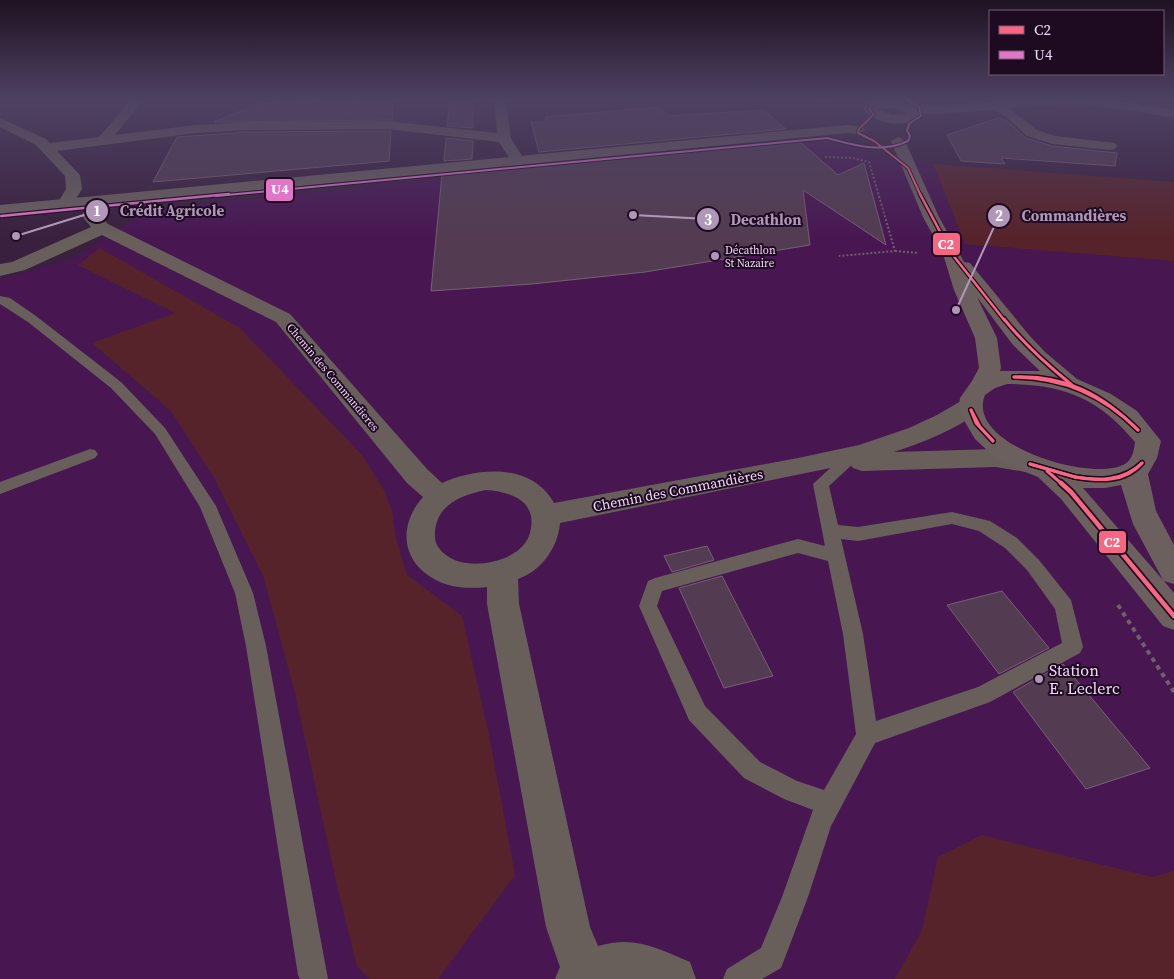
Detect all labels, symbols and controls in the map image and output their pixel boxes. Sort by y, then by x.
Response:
legend [989,10,1164,75]
text: C2 [1034,19,1051,40]
text: U4 [1034,44,1053,65]
line badge: U4 [265,178,294,202]
text: U4 [271,179,289,199]
callout: Crédit Agricole [85,196,234,226]
text: 1 [93,200,101,221]
text: Crédit Agricole [120,200,225,221]
callout: Commandières [987,201,1137,231]
callout: Decathlon [696,204,812,234]
text: 2 [995,205,1003,226]
text: Commandières [1022,205,1127,226]
text: 3 [704,209,712,230]
text: Decathlon [730,209,802,230]
line badge: C2 [932,232,961,256]
text: C2 [938,234,955,254]
place label: Décathlon St Nazaire [725,243,776,271]
marker: Décathlon St Nazaire [709,250,721,262]
street label: Chemin des Commandieres [283,320,382,434]
street label: Chemin des Commandières [591,464,765,516]
line badge: C2 [1098,530,1127,554]
text: C2 [1104,532,1121,552]
place label: Station E. Leclerc [1049,659,1120,699]
marker: Station E. Leclerc [1033,673,1045,685]

